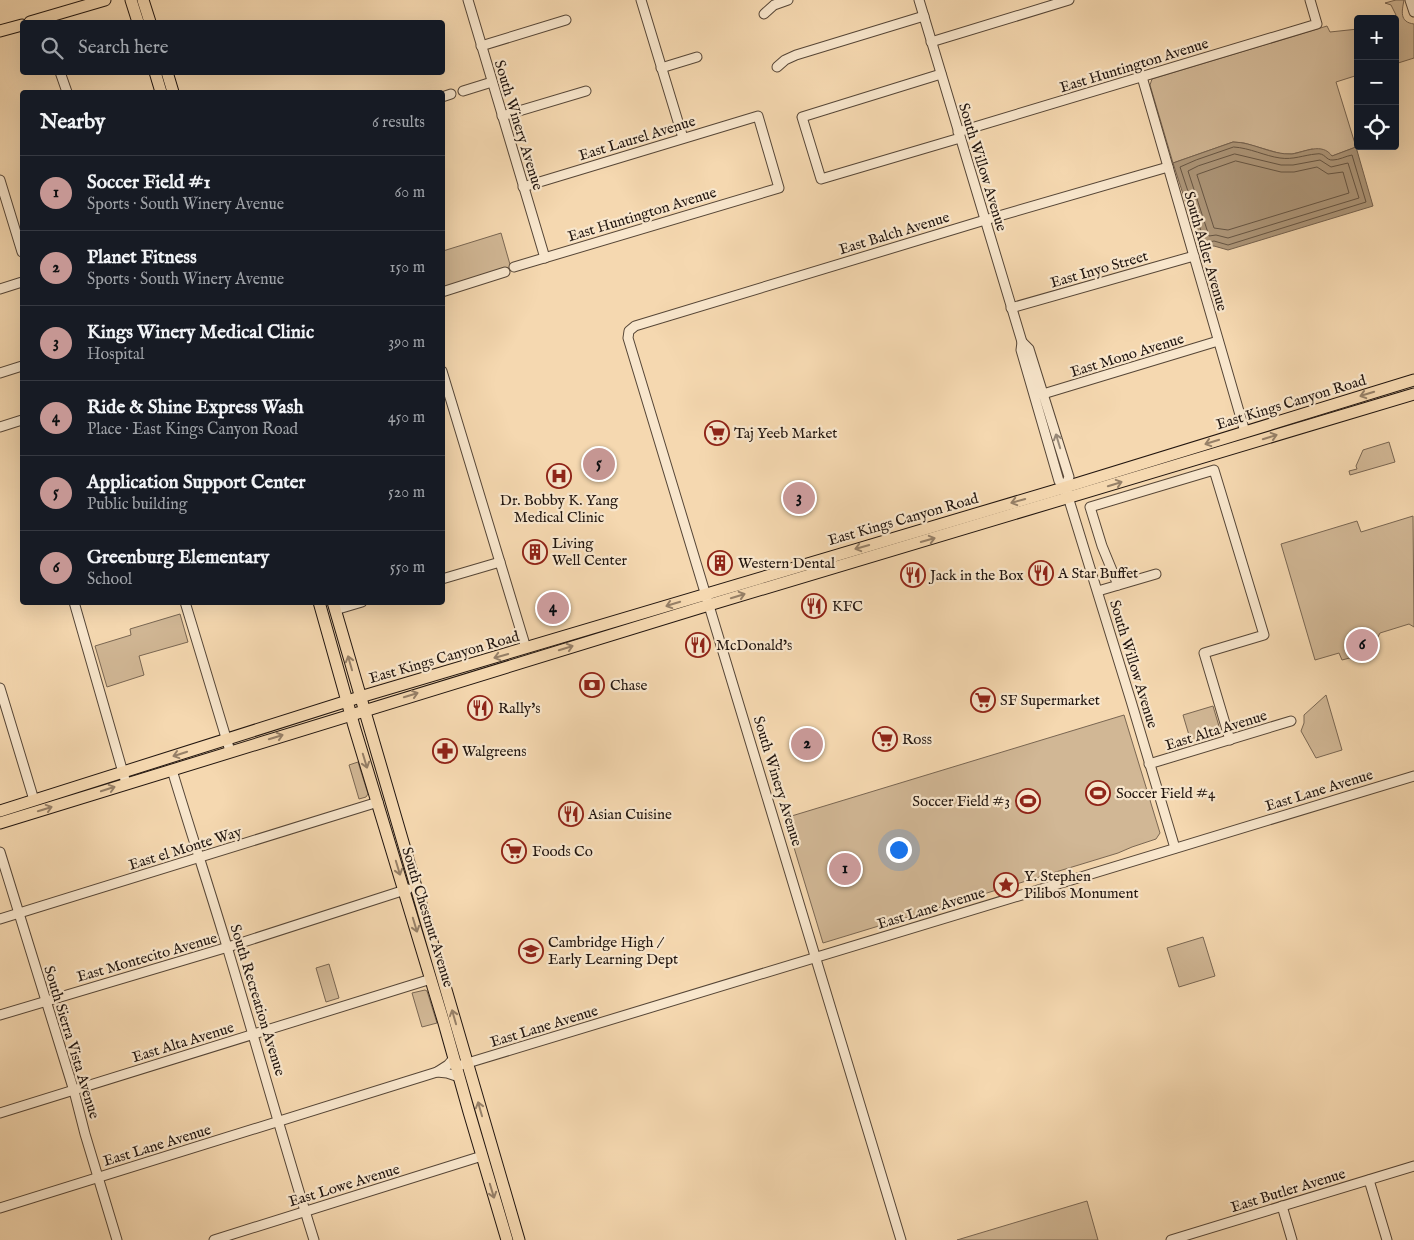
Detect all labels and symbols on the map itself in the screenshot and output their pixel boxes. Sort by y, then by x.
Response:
street label: East Huntington Avenue [1057,34,1211,97]
street label: South Winery Avenue [490,58,547,193]
street label: South Willow Avenue [954,101,1011,234]
street label: East Laurel Avenue [576,112,698,165]
street label: East Huntington Avenue [565,183,719,246]
street label: South Adler Avenue [1179,189,1232,313]
street label: East Balch Avenue [837,208,952,259]
street label: East Inyo Street [1048,246,1150,292]
street label: East Mono Avenue [1068,329,1186,382]
street label: East Kings Canyon Road [1214,370,1369,434]
one-way arrow [1360,390,1376,400]
supermarket icon: Taj Yeeb Market [704,420,730,446]
place label: Taj Yeeb Market [734,424,838,443]
one-way arrow [1262,432,1278,442]
one-way arrow [1052,433,1062,449]
one-way arrow [1205,438,1221,448]
pin: 5 [583,445,615,483]
hospital icon: Dr. Bobby K. Yang Medical Clinic [546,463,572,489]
pin: 3 [783,479,815,517]
one-way arrow [1107,479,1123,489]
street label: East Kings Canyon Road [826,489,981,550]
place label: Dr. Bobby K. Yang Medical Clinic [500,491,619,527]
one-way arrow [1011,497,1027,507]
place label: Living Well Center [552,534,628,570]
one-way arrow [920,535,936,545]
building icon: Living Well Center [522,539,548,565]
one-way arrow [855,543,871,553]
building icon: Western Dental [707,550,733,576]
place label: Western Dental [738,554,836,573]
restaurant icon: A Star Buffet [1028,560,1054,586]
restaurant icon: Jack in the Box [900,562,926,588]
place label: A Star Buffet [1057,564,1138,583]
place label: Jack in the Box [928,566,1024,585]
pin: 4 [537,589,569,627]
one-way arrow [730,591,746,601]
restaurant icon: KFC [801,593,827,619]
place label: KFC [832,597,863,616]
street label: South Willow Avenue [1105,598,1162,731]
one-way arrow [666,599,682,609]
pin: 6 [1346,626,1378,664]
street label: East Kings Canyon Road [367,627,522,688]
restaurant icon: McDonald's [685,632,711,658]
place label: McDonald's [716,636,792,655]
one-way arrow [558,643,574,653]
one-way arrow [493,651,509,661]
one-way arrow [345,655,355,671]
bank icon: Chase [579,672,605,698]
place label: Chase [610,676,647,695]
supermarket icon: SF Supermarket [970,687,996,713]
one-way arrow [402,690,418,700]
place label: SF Supermarket [1000,691,1100,710]
restaurant icon: Rally's [467,695,493,721]
place label: Rally's [498,699,541,718]
street label: East Alta Avenue [1163,706,1270,755]
street label: South Winery Avenue [749,714,806,849]
pin: 2 [791,725,823,763]
supermarket icon: Ross [872,726,898,752]
place label: Ross [902,730,932,749]
one-way arrow [268,731,284,741]
pharmacy icon: Walgreens [432,738,458,764]
place label: Walgreens [462,742,527,761]
one-way arrow [172,750,188,759]
one-way arrow [360,752,370,768]
street label: East Lane Avenue [1263,765,1375,816]
sports icon: Soccer Field #4 [1085,780,1111,806]
one-way arrow [100,784,116,793]
place label: Soccer Field #4 [1116,784,1216,803]
sports icon: Soccer Field #3 [1015,788,1041,814]
place label: Soccer Field #3 [912,792,1010,811]
restaurant icon: Asian Cuisine [558,801,584,827]
one-way arrow [37,803,53,813]
place label: Asian Cuisine [587,805,672,824]
street label: East el Monte Way [126,822,245,875]
your location [886,837,912,863]
supermarket icon: Foods Co [501,838,527,864]
place label: Foods Co [532,842,593,861]
street label: South Chestnut Avenue [397,845,458,990]
pin: 1 [829,850,861,888]
one-way arrow [393,860,403,876]
place label: Y. Stephen Pilibos Monument [1024,867,1139,903]
place icon: Y. Stephen Pilibos Monument [993,872,1019,898]
street label: East Lane Avenue [875,883,987,934]
one-way arrow [410,917,420,933]
street label: South Recreation Avenue [225,922,290,1078]
street label: East Montecito Avenue [75,928,220,987]
place label: Cambridge High / Early Learning Dept [548,933,678,969]
school or university icon: Cambridge High / Early Learning Dept [518,938,544,964]
street label: South Sierra Vista Avenue [39,963,104,1121]
street label: East Lane Avenue [488,1001,600,1052]
one-way arrow [449,1009,459,1025]
street label: East Alta Avenue [130,1018,237,1067]
one-way arrow [475,1102,484,1118]
street label: East Lane Avenue [101,1120,213,1171]
street label: East Lowe Avenue [286,1160,402,1211]
street label: East Butler Avenue [1228,1164,1348,1217]
one-way arrow [488,1183,498,1199]

